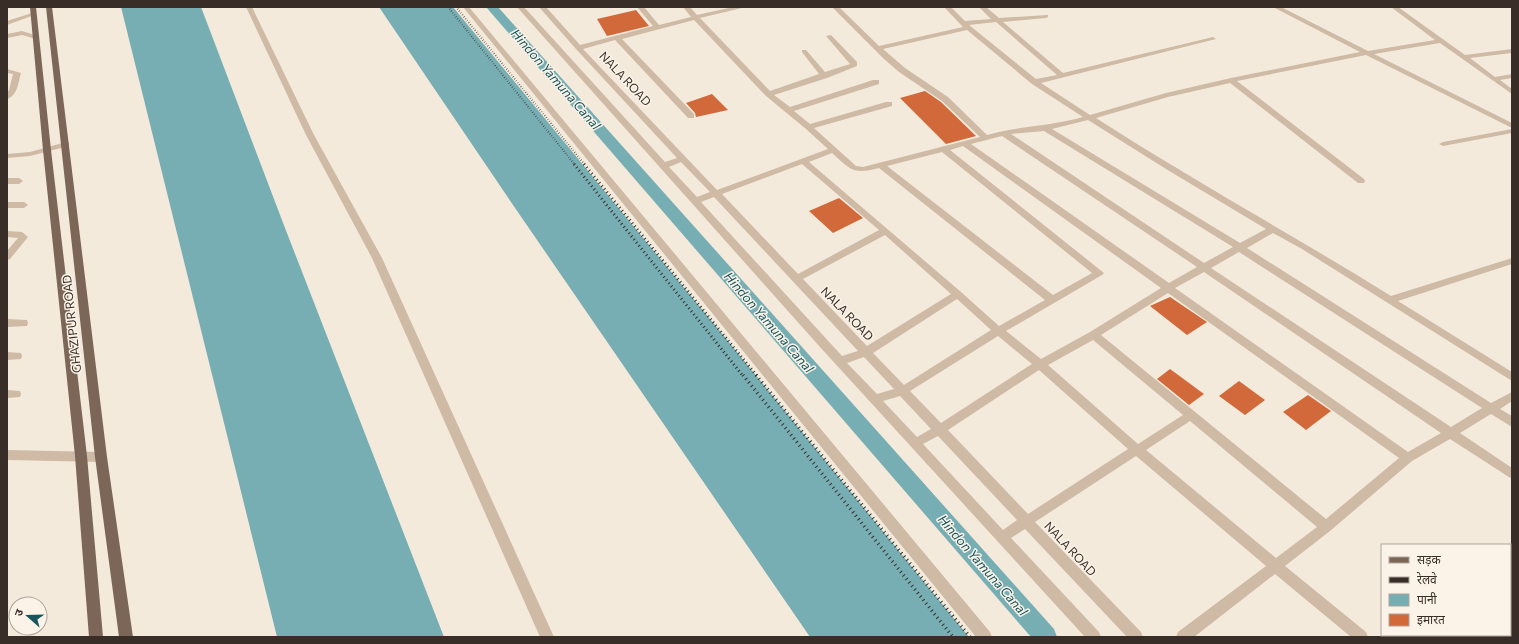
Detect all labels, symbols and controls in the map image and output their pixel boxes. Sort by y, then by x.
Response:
water label: Hindon Yamuna Canal [508,25,605,133]
street label: NALA ROAD [597,48,655,109]
water label: Hindon Yamuna Canal [721,268,818,376]
street label: GHAZIPUR ROAD [59,274,83,374]
street label: NALA ROAD [819,284,877,343]
water label: Hindon Yamuna Canal [935,511,1032,619]
street label: NALA ROAD [1042,518,1100,579]
legend [1381,544,1511,636]
text: सड़क [1417,552,1442,567]
text: रेलवे [1417,572,1437,586]
text: पानी [1417,592,1438,606]
north arrow [8,596,48,636]
text: उ [11,607,26,618]
text: इमारत [1417,612,1446,627]

